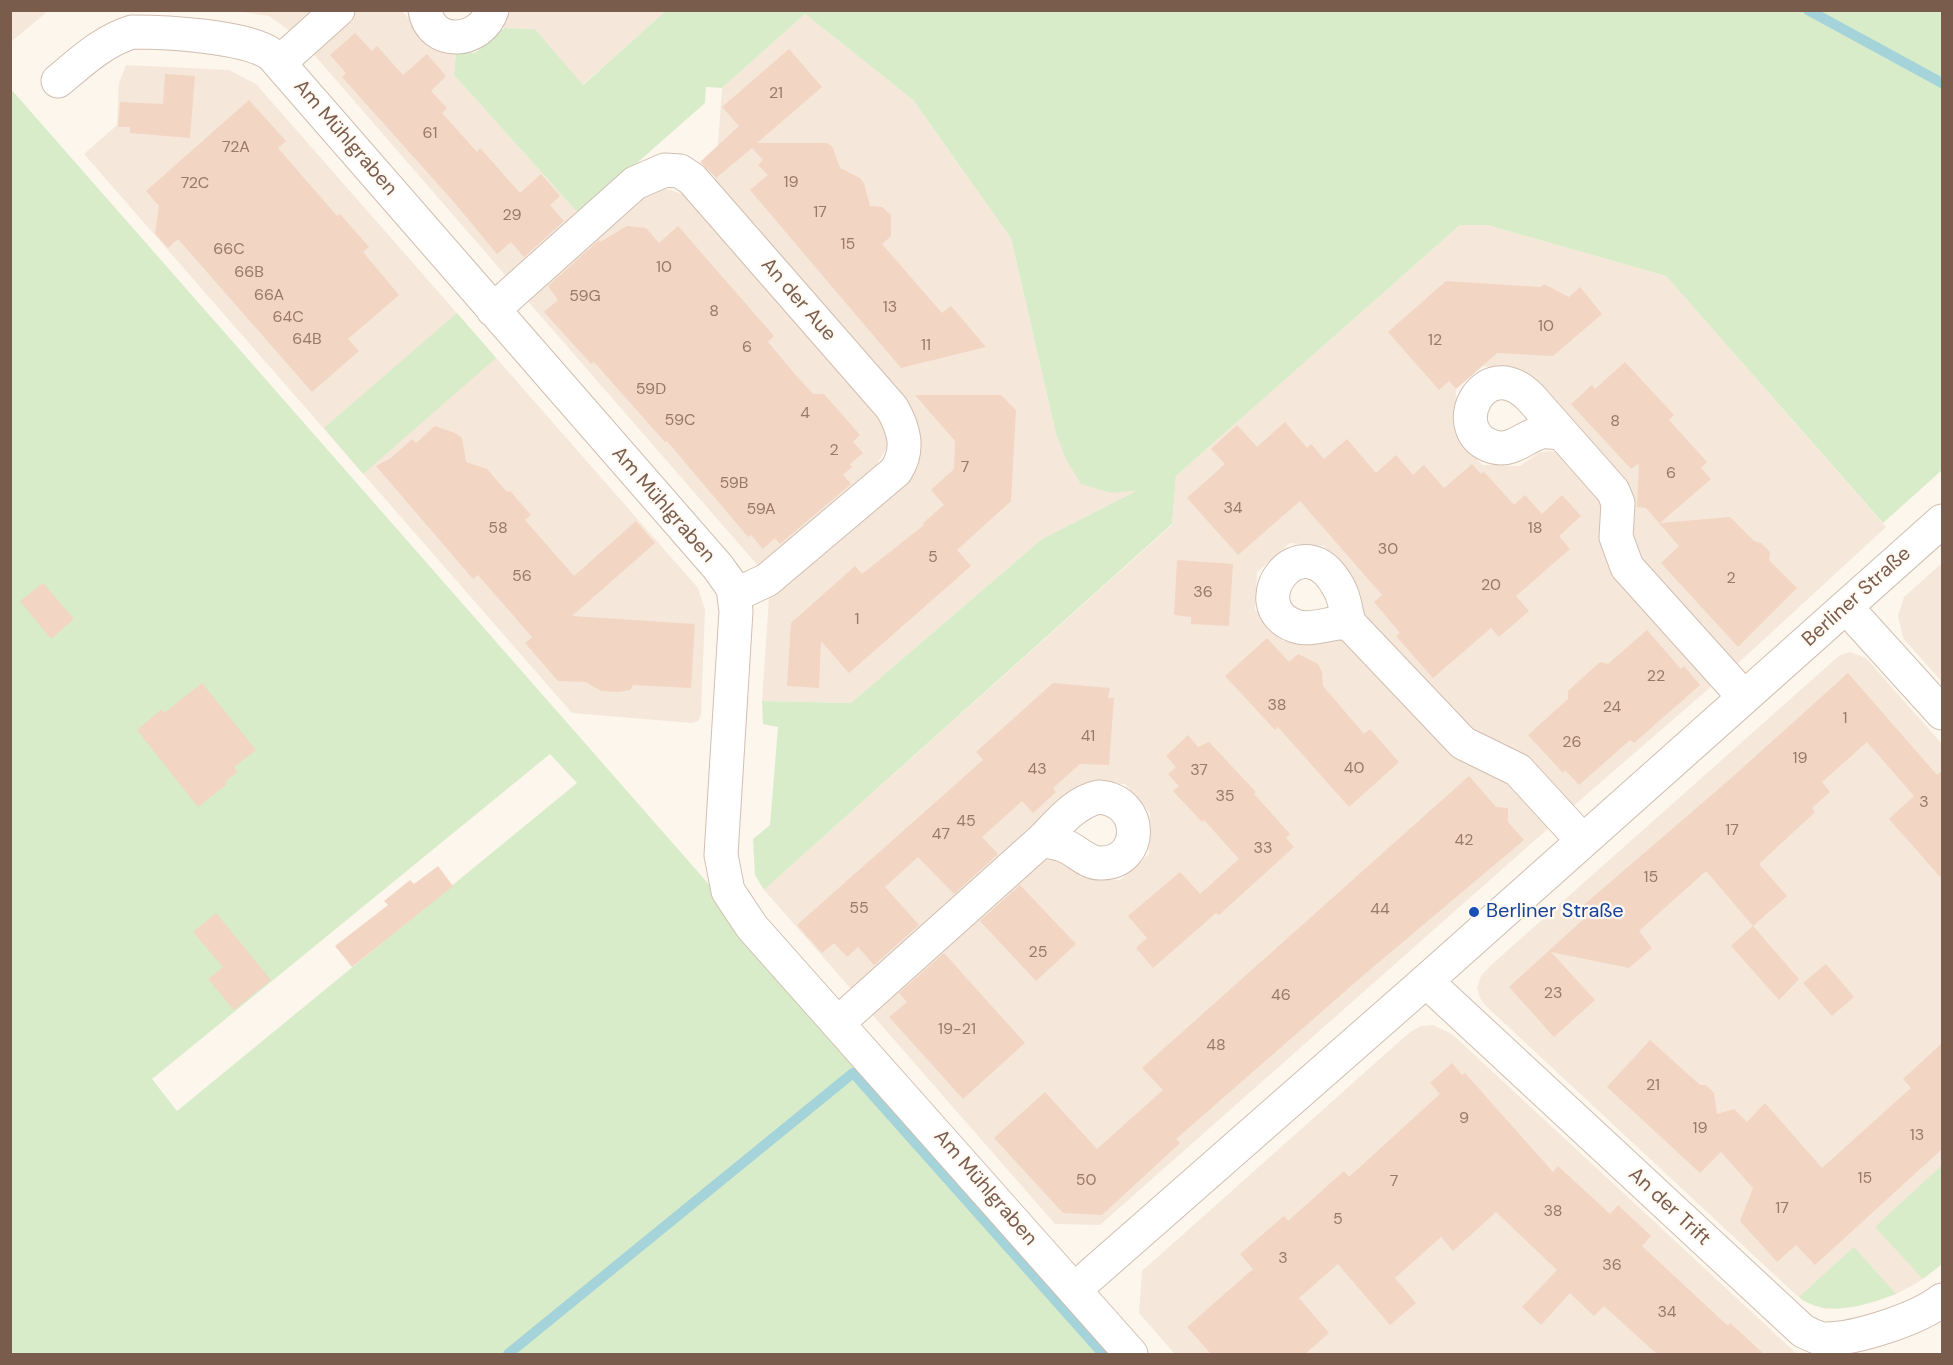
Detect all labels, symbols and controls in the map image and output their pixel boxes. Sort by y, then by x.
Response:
street label: Am Mühlgraben [288,75,402,201]
house number: 21 [769,84,783,104]
house number: 61 [422,124,438,144]
house number: 72A [222,138,250,158]
house number: 19 [783,173,799,193]
house number: 72C [181,174,209,194]
house number: 17 [813,203,827,223]
house number: 29 [502,206,522,226]
house number: 15 [841,235,855,255]
house number: 66C [213,240,245,260]
street label: An der Aue [755,253,841,347]
house number: 10 [656,258,672,278]
house number: 66B [234,263,264,283]
house number: 66A [254,286,284,306]
house number: 59G [569,287,601,307]
house number: 13 [883,298,897,318]
house number: 8 [709,302,719,322]
house number: 64C [272,308,304,328]
house number: 10 [1538,317,1554,337]
house number: 64B [292,330,322,350]
house number: 12 [1428,331,1442,351]
house number: 11 [921,336,931,356]
house number: 6 [742,338,752,358]
house number: 59D [636,380,666,400]
house number: 4 [800,404,810,424]
house number: 59C [665,411,695,431]
house number: 8 [1610,412,1620,432]
house number: 2 [829,441,839,461]
street label: Am Mühlgraben [606,442,720,568]
house number: 7 [961,458,969,478]
house number: 6 [1666,464,1676,484]
house number: 59B [720,474,748,494]
house number: 34 [1223,499,1243,519]
house number: 59A [746,500,776,520]
house number: 58 [488,519,508,539]
house number: 18 [1528,519,1542,539]
house number: 30 [1378,540,1398,560]
street label: Berliner Straße [1798,542,1916,652]
house number: 5 [928,548,938,568]
house number: 56 [512,567,532,587]
house number: 2 [1726,569,1736,589]
house number: 20 [1481,576,1501,596]
house number: 36 [1193,583,1213,603]
house number: 1 [855,610,859,630]
house number: 22 [1647,667,1665,687]
house number: 38 [1267,696,1287,716]
house number: 24 [1603,698,1621,718]
house number: 1 [1843,709,1847,729]
house number: 41 [1081,727,1095,747]
house number: 26 [1562,733,1582,753]
house number: 19 [1792,749,1808,769]
house number: 40 [1344,759,1364,779]
house number: 43 [1027,760,1047,780]
house number: 37 [1190,761,1208,781]
house number: 35 [1215,787,1235,807]
house number: 3 [1919,793,1929,813]
house number: 45 [956,812,976,832]
house number: 17 [1725,821,1739,841]
house number: 47 [932,825,950,845]
house number: 42 [1455,831,1473,851]
house number: 33 [1254,839,1272,859]
house number: 15 [1644,868,1658,888]
house number: 55 [849,899,869,919]
house number: 44 [1370,900,1390,920]
place label: Berliner Straße [1486,900,1624,924]
marker: Berliner Straße [1467,905,1481,919]
house number: 25 [1029,943,1047,963]
house number: 23 [1544,984,1562,1004]
house number: 46 [1271,986,1291,1006]
house number: 19-21 [938,1020,976,1040]
house number: 48 [1206,1036,1226,1056]
house number: 21 [1646,1076,1660,1096]
house number: 9 [1459,1109,1469,1129]
house number: 19 [1692,1119,1708,1139]
street label: Am Mühlgraben [928,1125,1042,1251]
house number: 13 [1910,1126,1924,1146]
street label: An der Trift [1623,1163,1715,1251]
house number: 15 [1858,1169,1872,1189]
house number: 50 [1076,1171,1096,1191]
house number: 7 [1390,1172,1398,1192]
house number: 17 [1775,1199,1789,1219]
house number: 38 [1543,1202,1563,1222]
house number: 5 [1333,1210,1343,1230]
house number: 3 [1278,1249,1288,1269]
house number: 36 [1602,1256,1622,1276]
house number: 34 [1657,1303,1677,1323]

